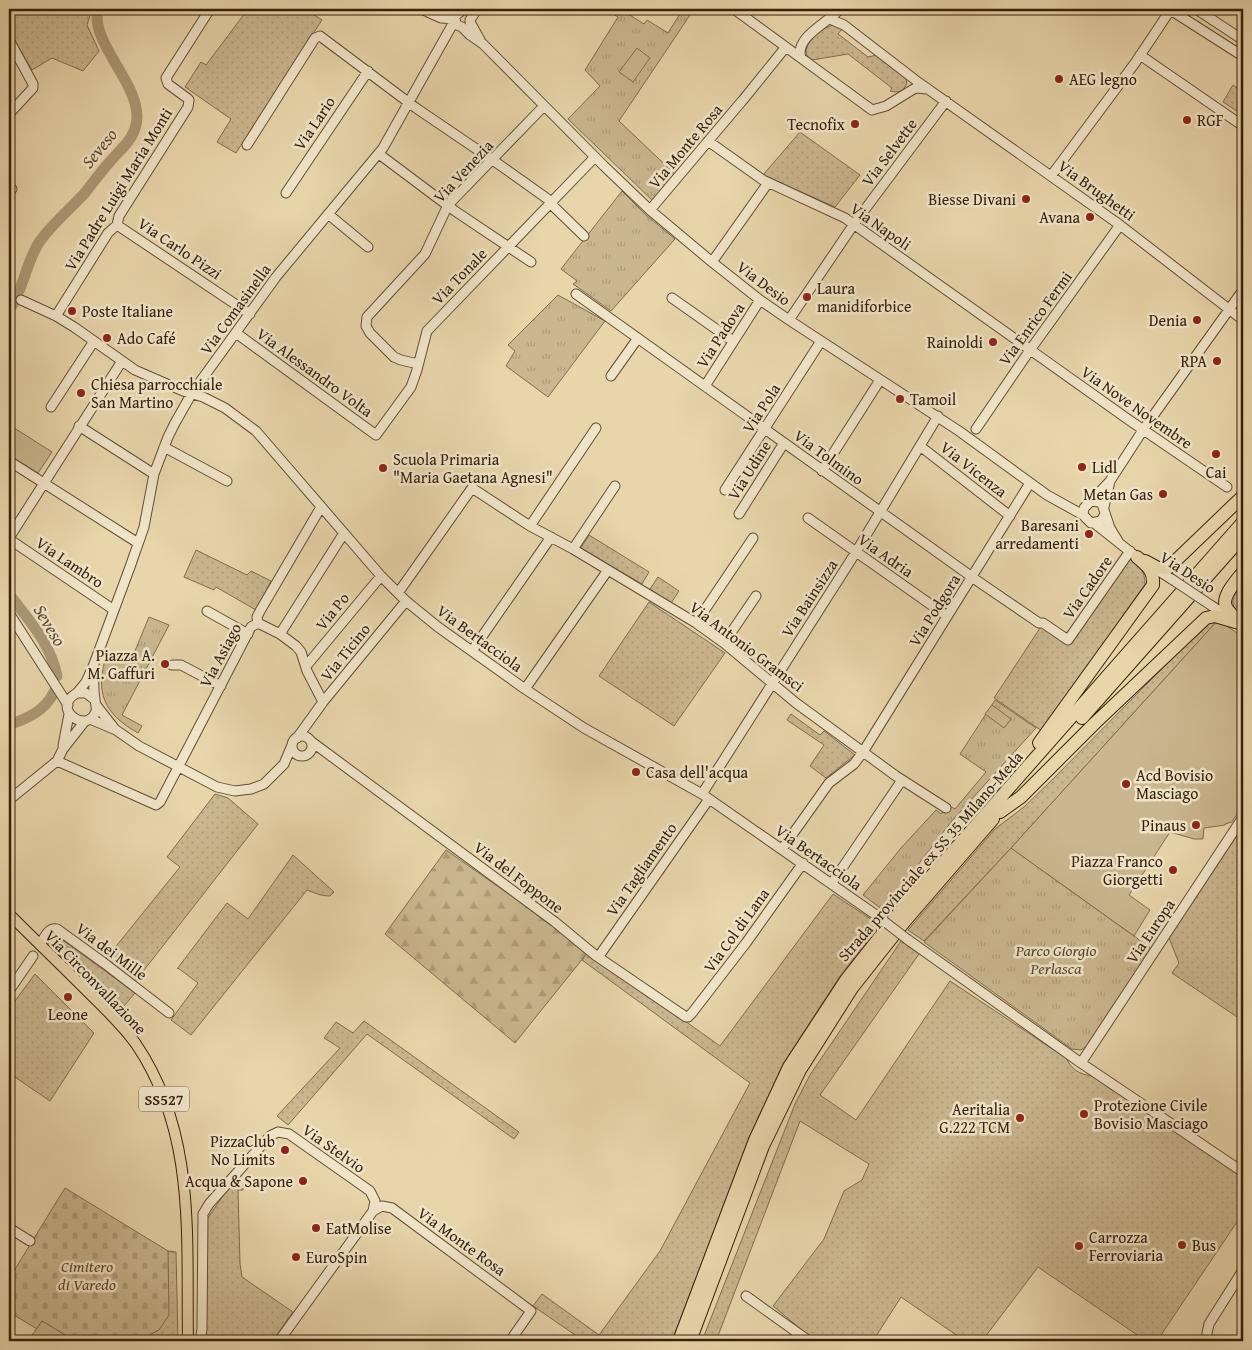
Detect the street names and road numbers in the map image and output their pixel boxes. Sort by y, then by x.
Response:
street label: Via Lario [287,91,341,155]
street label: Via Monte Rosa [642,98,728,194]
street label: Via Padre Luigi Maria Monti [58,102,178,275]
street label: Via Selvette [855,113,923,191]
street label: Via Venezia [427,134,499,208]
street label: Via Brughetti [1053,154,1141,227]
street label: Via Napoli [846,196,917,256]
street label: Via Carlo Pizzi [133,211,227,285]
street label: Via Tonale [426,242,492,310]
street label: Via Desio [732,255,796,311]
street label: Via Comasinella [194,258,277,360]
street label: Via Enrico Fermi [992,265,1078,370]
street label: Via Padova [690,297,750,372]
street label: Via Alessandro Volta [252,321,379,423]
street label: Via Nove Novembre [1076,359,1198,455]
street label: Via Pola [736,378,786,438]
street label: Via Tolmino [789,423,869,491]
street label: Via Vicenza [935,435,1013,503]
street label: Via Udine [721,436,777,504]
street label: Via Adria [853,527,919,583]
street label: Via Lambro [31,530,109,594]
street label: Via Desio [1155,545,1221,599]
street label: Via Cadore [1056,550,1118,624]
street label: Via Bainsizza [775,554,843,642]
street label: Via Podgora [902,569,966,651]
street label: Via Po [309,587,355,635]
street label: Via Antonio Gramsci [685,595,810,697]
street label: Via Bertacciola [432,599,528,678]
street label: Via Asiago [193,618,247,692]
street label: Via Ticino [314,618,376,686]
street label: Strada provinciale ex SS 35 Milano-Meda [832,745,1029,967]
street label: Via Tagliamento [600,817,682,921]
street label: Via Bertacciola [771,818,868,896]
street label: Via del Foppone [469,835,569,919]
street label: Via Col di Lana [697,882,775,977]
street label: Via Europa [1119,893,1181,968]
street label: Via dei Mille [71,916,153,986]
street label: Via Circonvallazione [40,924,152,1040]
road number: SS527 [139,1086,189,1112]
street label: Via Stelvio [298,1117,370,1179]
street label: Via Monte Rosa [413,1201,512,1282]

